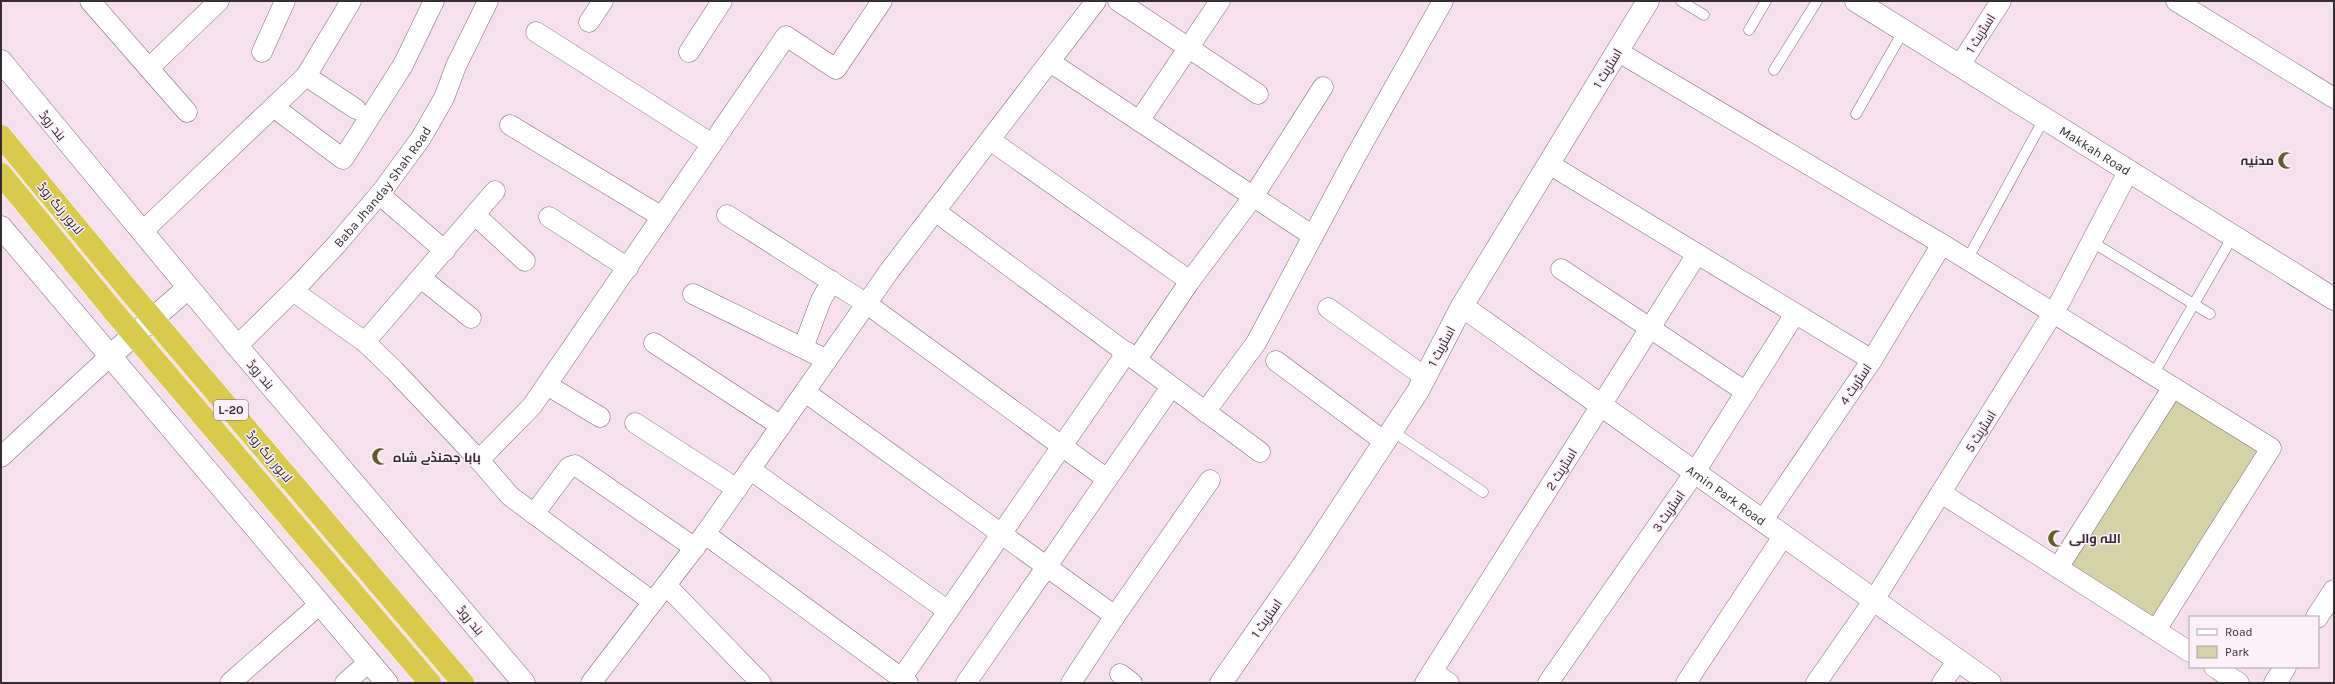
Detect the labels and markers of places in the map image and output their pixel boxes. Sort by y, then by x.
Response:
mosque icon: مدنیہ [2277,150,2297,170]
place label: مدنیہ [2241,153,2274,168]
mosque icon: بابا جھنڈے شاہ [370,447,390,467]
place label: بابا جھنڈے شاہ [393,450,481,465]
mosque icon: اللہ والی [2046,528,2066,548]
place label: اللہ والی [2069,531,2121,547]

